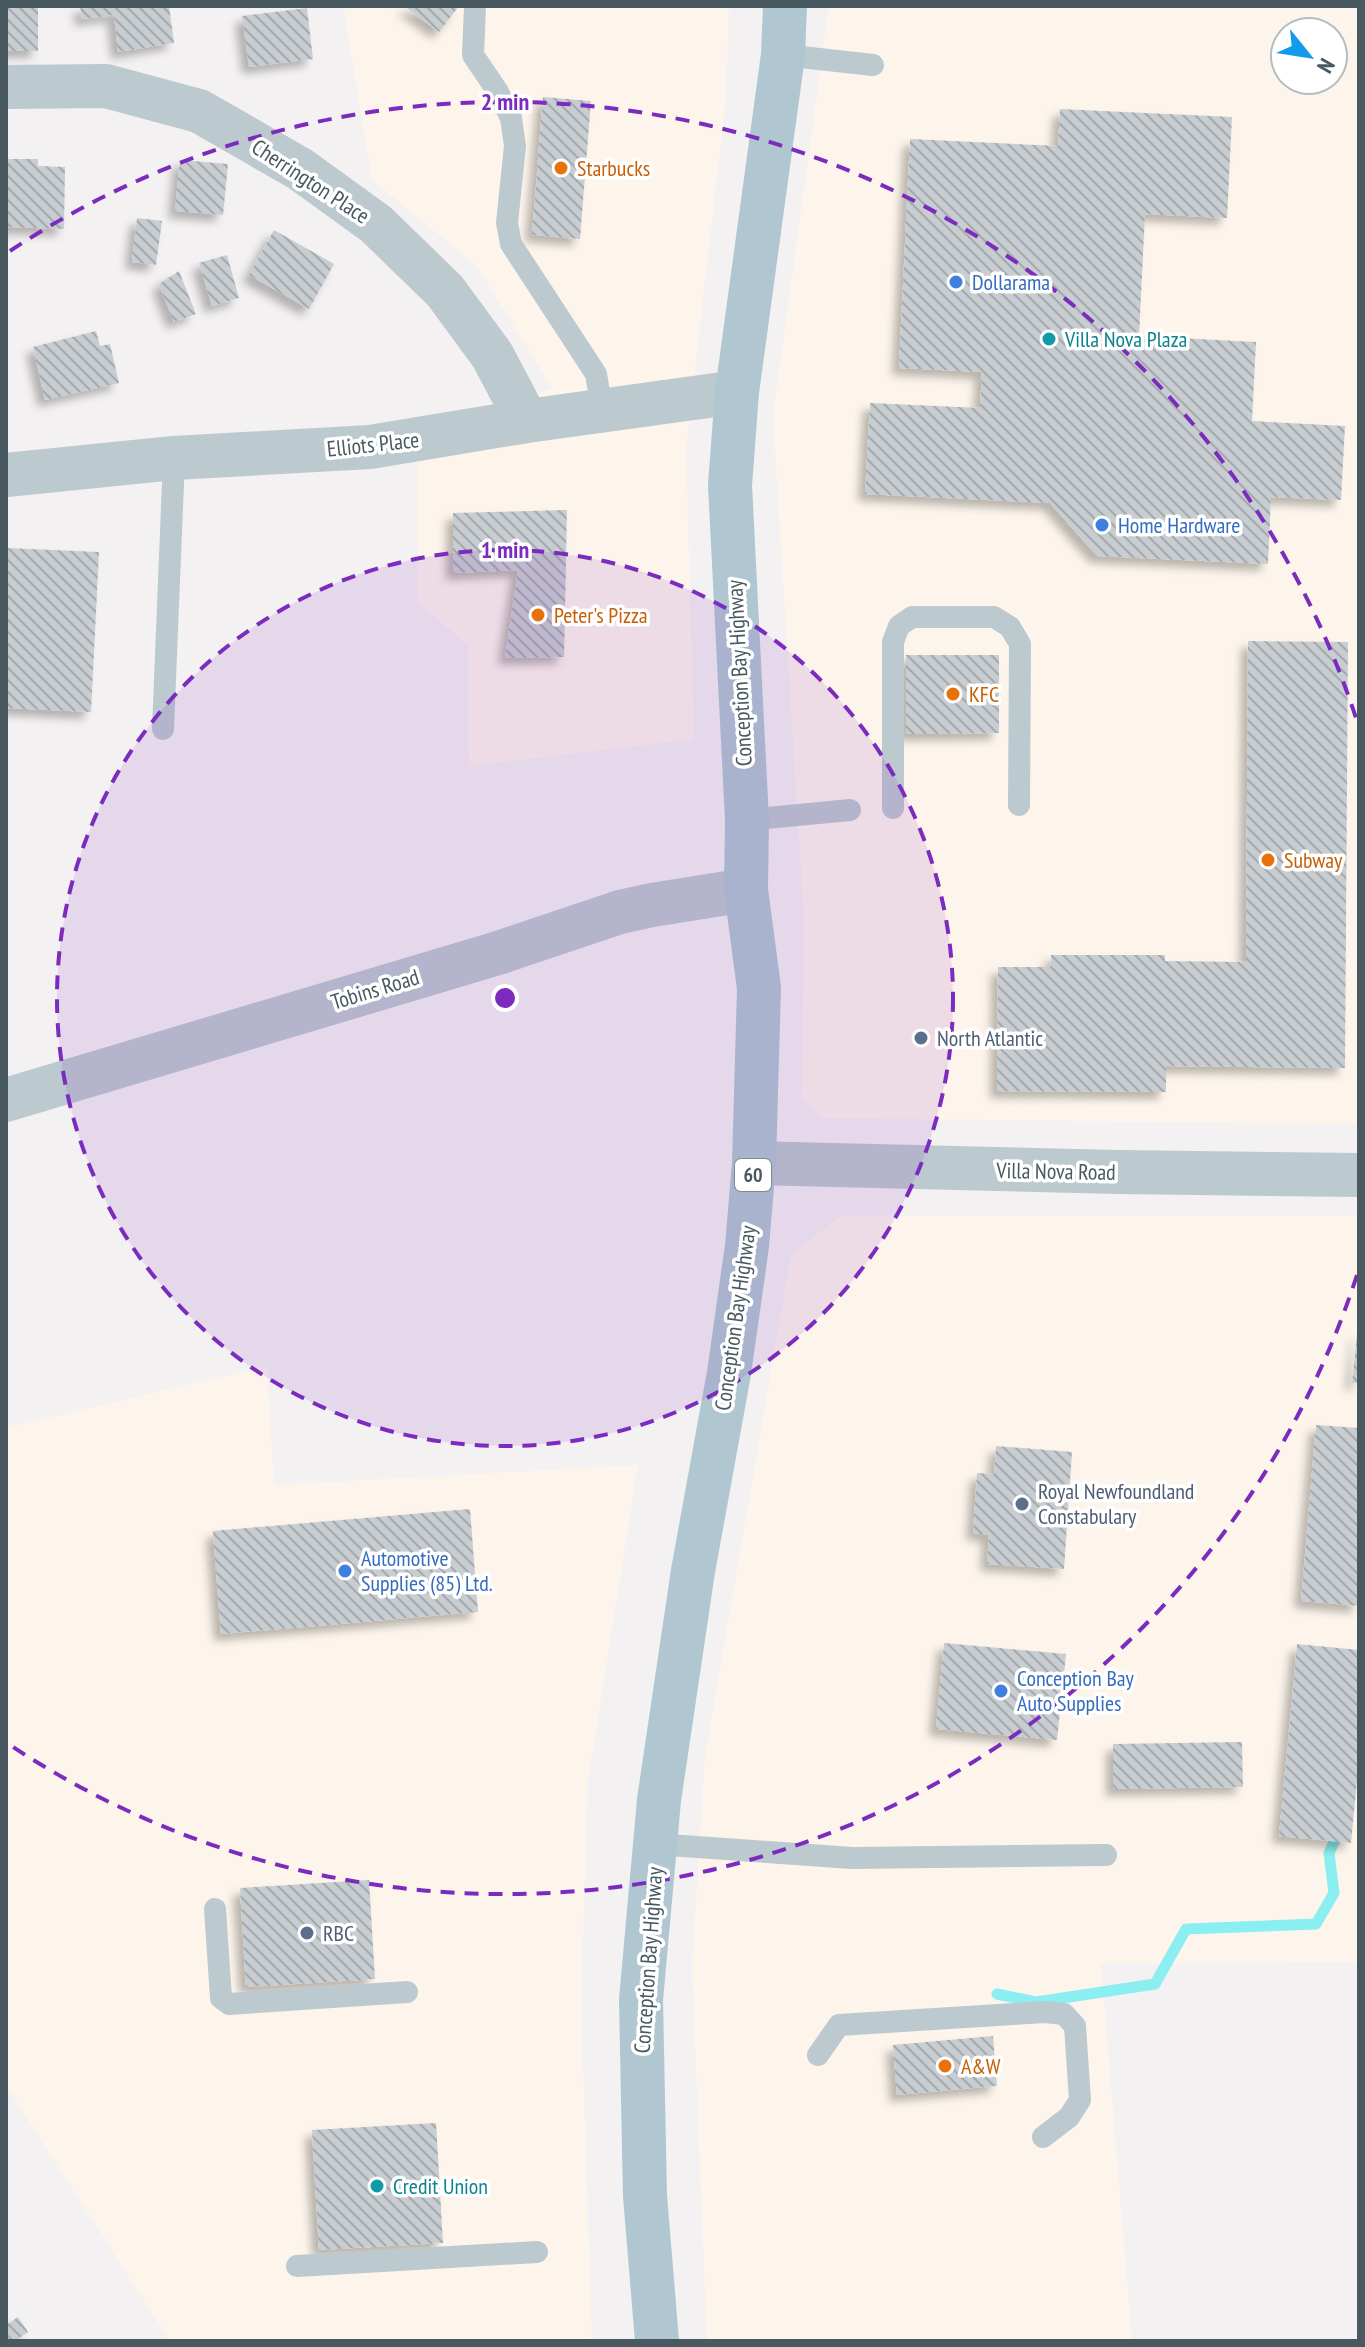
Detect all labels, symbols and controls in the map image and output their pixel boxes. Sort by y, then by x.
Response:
north arrow [1269,16,1349,96]
text: N [1311,54,1341,78]
text: 2 min [481,86,529,117]
street label: Cherrington Place [247,133,375,229]
place label: Starbucks [577,154,650,182]
marker: Starbucks [552,159,570,177]
place label: Dollarama [972,268,1050,296]
marker: Dollarama [947,273,965,291]
place label: Villa Nova Plaza [1064,325,1187,353]
marker: Villa Nova Plaza [1040,330,1058,348]
street label: Elliots Place [326,425,420,463]
place label: Home Hardware [1118,511,1240,539]
marker: Home Hardware [1093,516,1111,534]
text: 1 min [481,534,529,565]
street label: Conception Bay Highway [720,578,758,767]
place label: Peter's Pizza [554,601,648,629]
marker: Peter's Pizza [529,606,547,624]
place label: KFC [969,680,999,708]
marker: KFC [944,685,962,703]
place label: Subway [1284,846,1343,874]
marker: Subway [1259,851,1277,869]
street label: Tobins Road [328,962,422,1016]
centre of rings [491,984,519,1012]
place label: North Atlantic [937,1024,1043,1052]
marker: North Atlantic [912,1029,930,1047]
street label: Villa Nova Road [995,1156,1116,1186]
road number: 60 [735,1159,771,1191]
street label: Conception Bay Highway [708,1223,762,1412]
place label: Royal Newfoundland Constabulary [1038,1477,1194,1530]
marker: Royal Newfoundland Constabulary [1013,1495,1031,1513]
place label: Automotive Supplies (85) Ltd. [361,1544,493,1597]
marker: Automotive Supplies (85) Ltd. [336,1562,354,1580]
place label: Conception Bay Auto Supplies [1017,1664,1135,1717]
marker: Conception Bay Auto Supplies [992,1682,1010,1700]
street label: Conception Bay Highway [628,1865,669,2054]
place label: RBC [323,1919,354,1947]
marker: RBC [298,1924,316,1942]
place label: A&W [961,2052,1001,2080]
marker: A&W [936,2057,954,2075]
place label: Credit Union [393,2172,488,2200]
marker: Credit Union [368,2177,386,2195]

